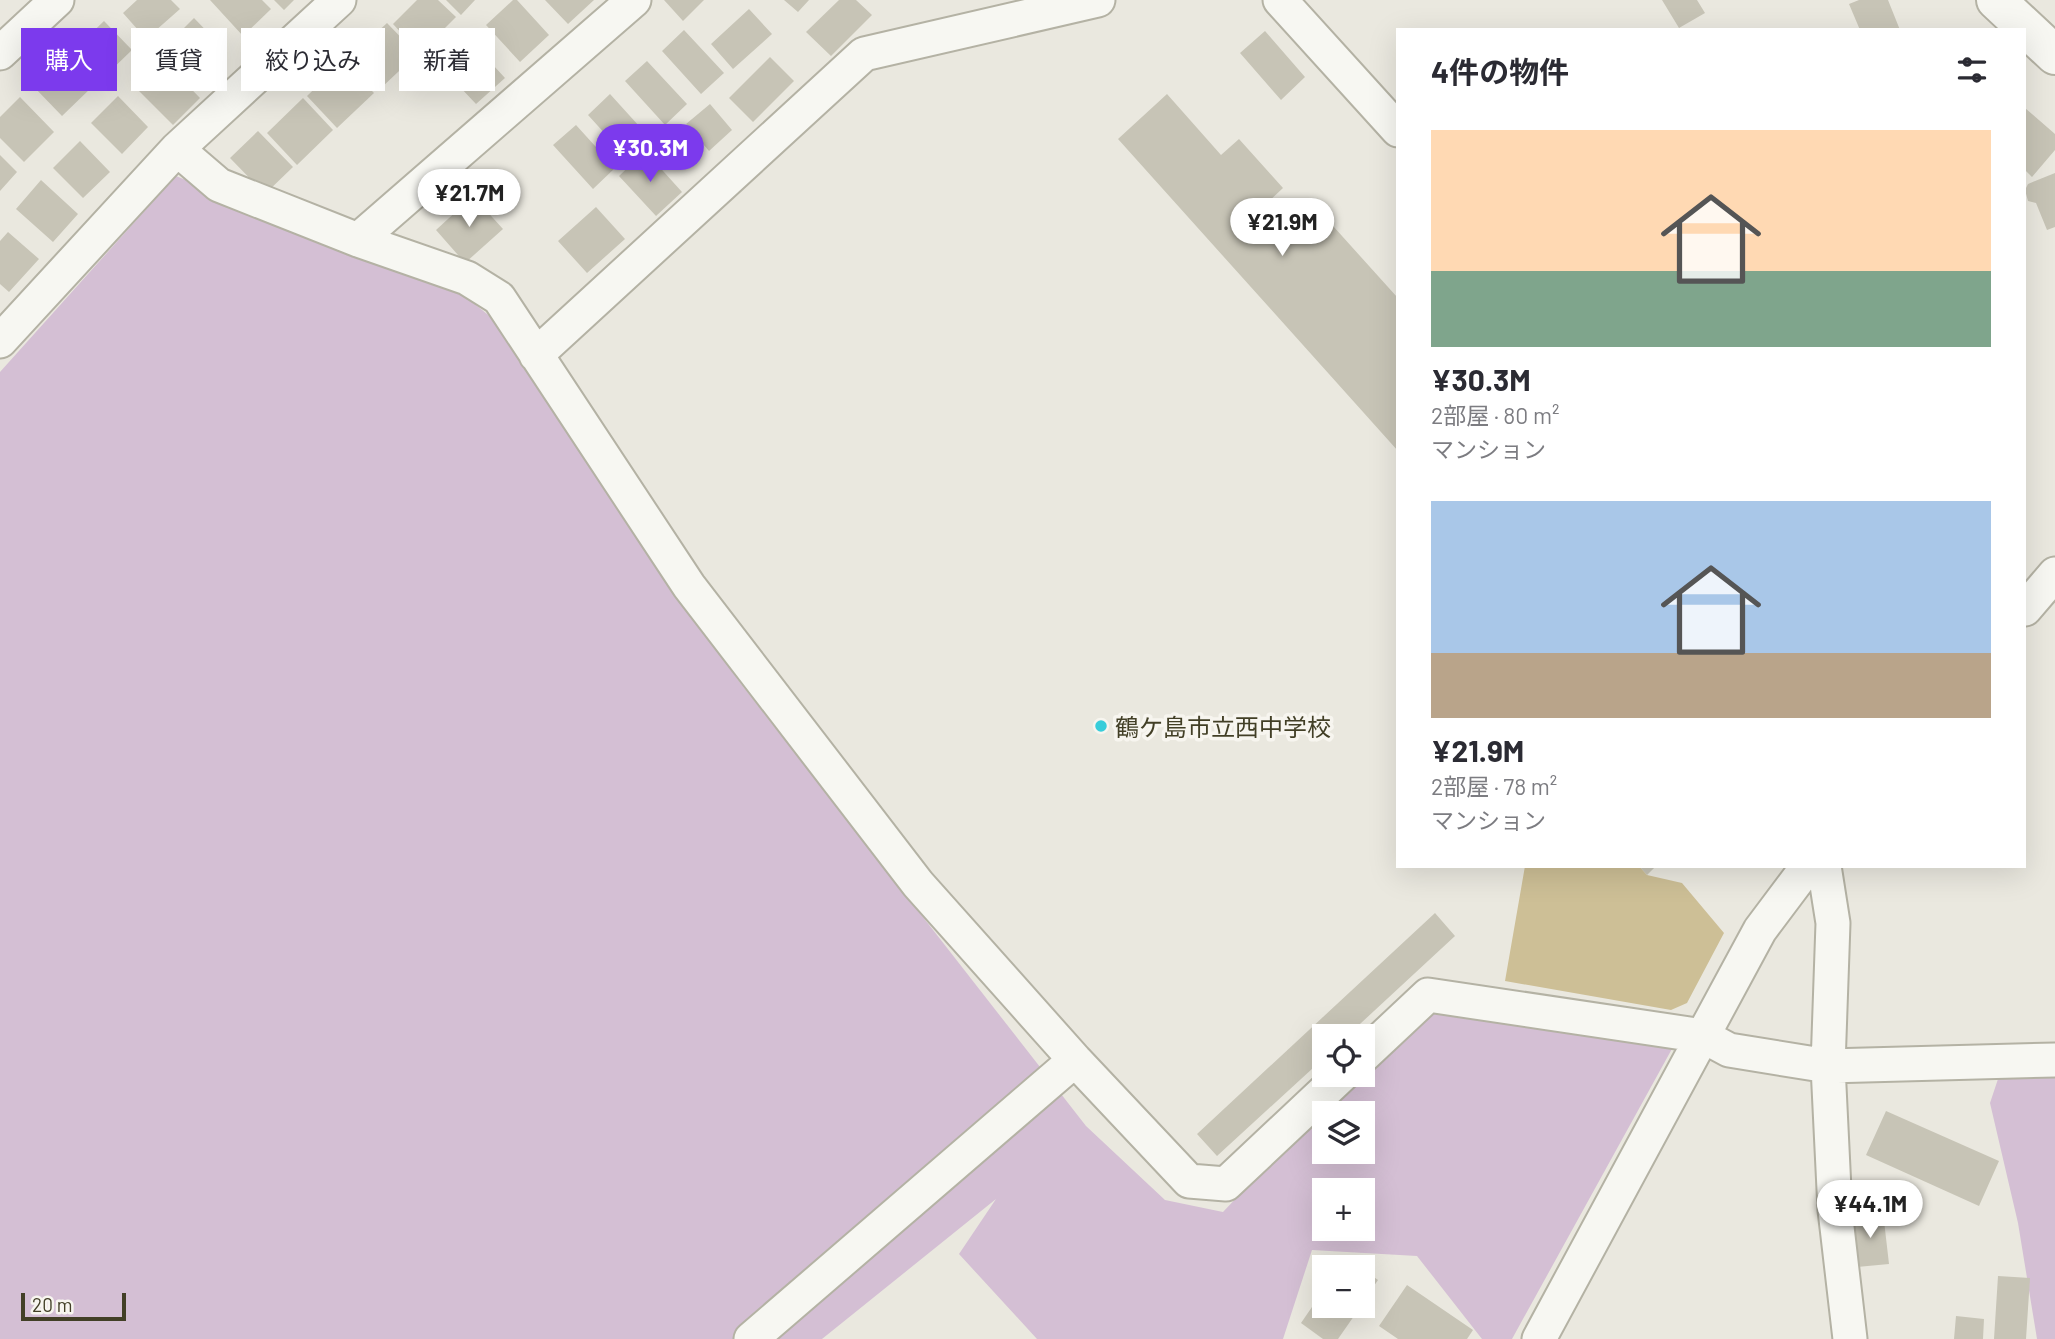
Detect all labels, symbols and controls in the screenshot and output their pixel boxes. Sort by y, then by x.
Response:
chip: 購入 [21,28,117,91]
chip: 賃貸 [131,28,227,91]
chip: 絞り込み [241,28,385,91]
chip: 新着 [399,28,495,91]
icon: filters [1953,51,1991,89]
text: 4件の物件 [1431,53,1569,89]
pin: ¥30.3M [593,124,707,184]
text: ¥30.3M [612,133,688,161]
pin: ¥21.7M [412,170,526,229]
icon: home [1648,176,1774,302]
text: ¥21.7M [434,178,504,206]
pin: ¥21.9M [1225,198,1339,258]
text: ¥21.9M [1246,207,1318,235]
text: ¥30.3M [1431,361,1531,397]
text: 2部屋 · 80 m² [1431,401,1559,429]
text: マンション [1431,435,1546,463]
icon: home [1648,547,1774,673]
place label: 鶴ケ島市立西中学校 [1115,712,1331,741]
marker: 鶴ケ島市立西中学校 [1093,718,1109,734]
text: ¥21.9M [1431,732,1524,768]
text: 2部屋 · 78 m² [1431,772,1557,800]
text: マンション [1431,806,1546,834]
map controls [1312,1024,1375,1318]
button: locate [1312,1024,1375,1087]
button: layers [1312,1101,1375,1164]
button: + [1312,1178,1375,1241]
pin: ¥44.1M [1813,1180,1927,1240]
text: ¥44.1M [1833,1189,1907,1217]
button: − [1312,1255,1375,1318]
scale bar [21,1290,126,1322]
text: 20 m [32,1293,72,1316]

